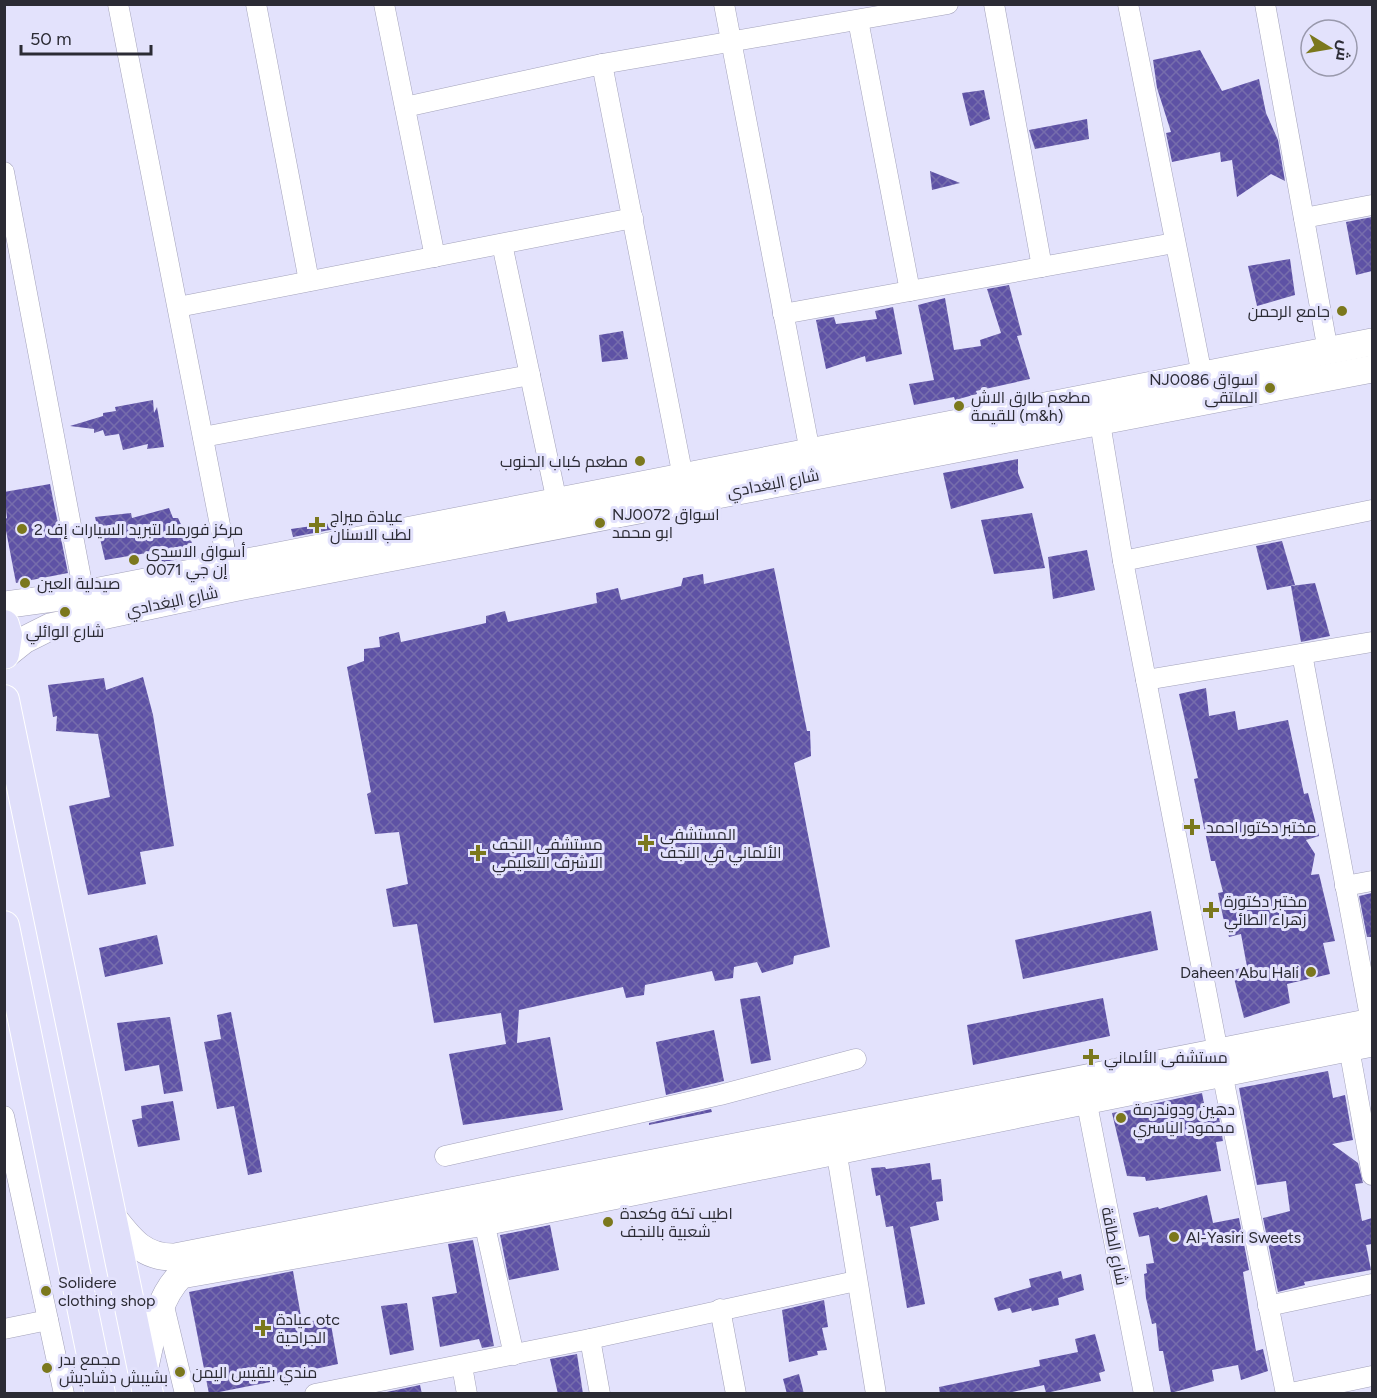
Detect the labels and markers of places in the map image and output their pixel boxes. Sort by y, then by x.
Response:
place label: جامع الرحمن [1248,302,1330,323]
marker: جامع الرحمن [1335,304,1349,318]
place label: NJ0086 اسواق الملتقى [1149,370,1258,408]
marker: NJ0086 اسواق الملتقى [1263,381,1277,395]
place label: مطعم طارق الاش للقيمة (m&h) [971,388,1091,425]
marker: مطعم طارق الاش للقيمة (m&h) [952,399,966,413]
place label: مطعم كباب الجنوب [500,452,628,473]
marker: مطعم كباب الجنوب [633,454,647,468]
place label: NJ0072 اسواق ابو محمد [612,505,720,542]
place label: عيادة ميراج لطب الاسنان [330,507,411,545]
marker: عيادة ميراج لطب الاسنان [308,516,326,534]
marker: NJ0072 اسواق ابو محمد [593,516,607,530]
place label: مركز فورملا لتبريد السيارات إف 2 [34,520,243,539]
marker: مركز فورملا لتبريد السيارات إف 2 [15,522,29,536]
place label: أسواق الاسدي إن جي 0071 [146,542,246,583]
marker: أسواق الاسدي إن جي 0071 [127,553,141,567]
place label: صيدلية العين [37,574,120,594]
marker: صيدلية العين [18,576,32,590]
marker: شارع الوائلي [58,605,72,619]
place label: شارع الوائلي [26,622,104,645]
marker: مختبر دكتور احمد [1183,818,1201,836]
place label: مختبر دكتور احمد [1206,818,1316,837]
place label: المستشفى الألماني في النجف [660,825,781,866]
marker: المستشفى الألماني في النجف [637,834,655,852]
place label: مستشفى النجف الاشرف التعليمي [492,835,603,876]
marker: مستشفى النجف الاشرف التعليمي [469,844,487,862]
place label: مختبر دكتورة زهراء الطائي [1224,892,1307,933]
marker: مختبر دكتورة زهراء الطائي [1202,901,1220,919]
place label: Daheen Abu Hali [1180,963,1299,982]
marker: Daheen Abu Hali [1304,965,1318,979]
marker: مستشفى الألماني [1082,1048,1100,1066]
place label: مستشفى الألماني [1104,1048,1228,1071]
place label: دهين ودوندرمة محمود الياسري [1133,1100,1235,1141]
marker: دهين ودوندرمة محمود الياسري [1114,1111,1128,1125]
place label: اطيب تكة وكعدة شعبية بالنجف [620,1204,733,1241]
marker: اطيب تكة وكعدة شعبية بالنجف [601,1215,615,1229]
place label: Al-Yasiri Sweets [1186,1228,1301,1247]
marker: Al-Yasiri Sweets [1167,1230,1181,1244]
place label: Solidere clothing shop [58,1273,156,1310]
marker: Solidere clothing shop [39,1284,53,1298]
place label: عيادة otc الجراحية [276,1310,340,1347]
marker: عيادة otc الجراحية [254,1319,272,1337]
place label: مجمع بدر بشيبش دشاديش [58,1350,168,1388]
marker: مجمع بدر بشيبش دشاديش [40,1361,54,1375]
place label: مندي بلقيس اليمن [192,1363,317,1386]
marker: مندي بلقيس اليمن [173,1365,187,1379]

